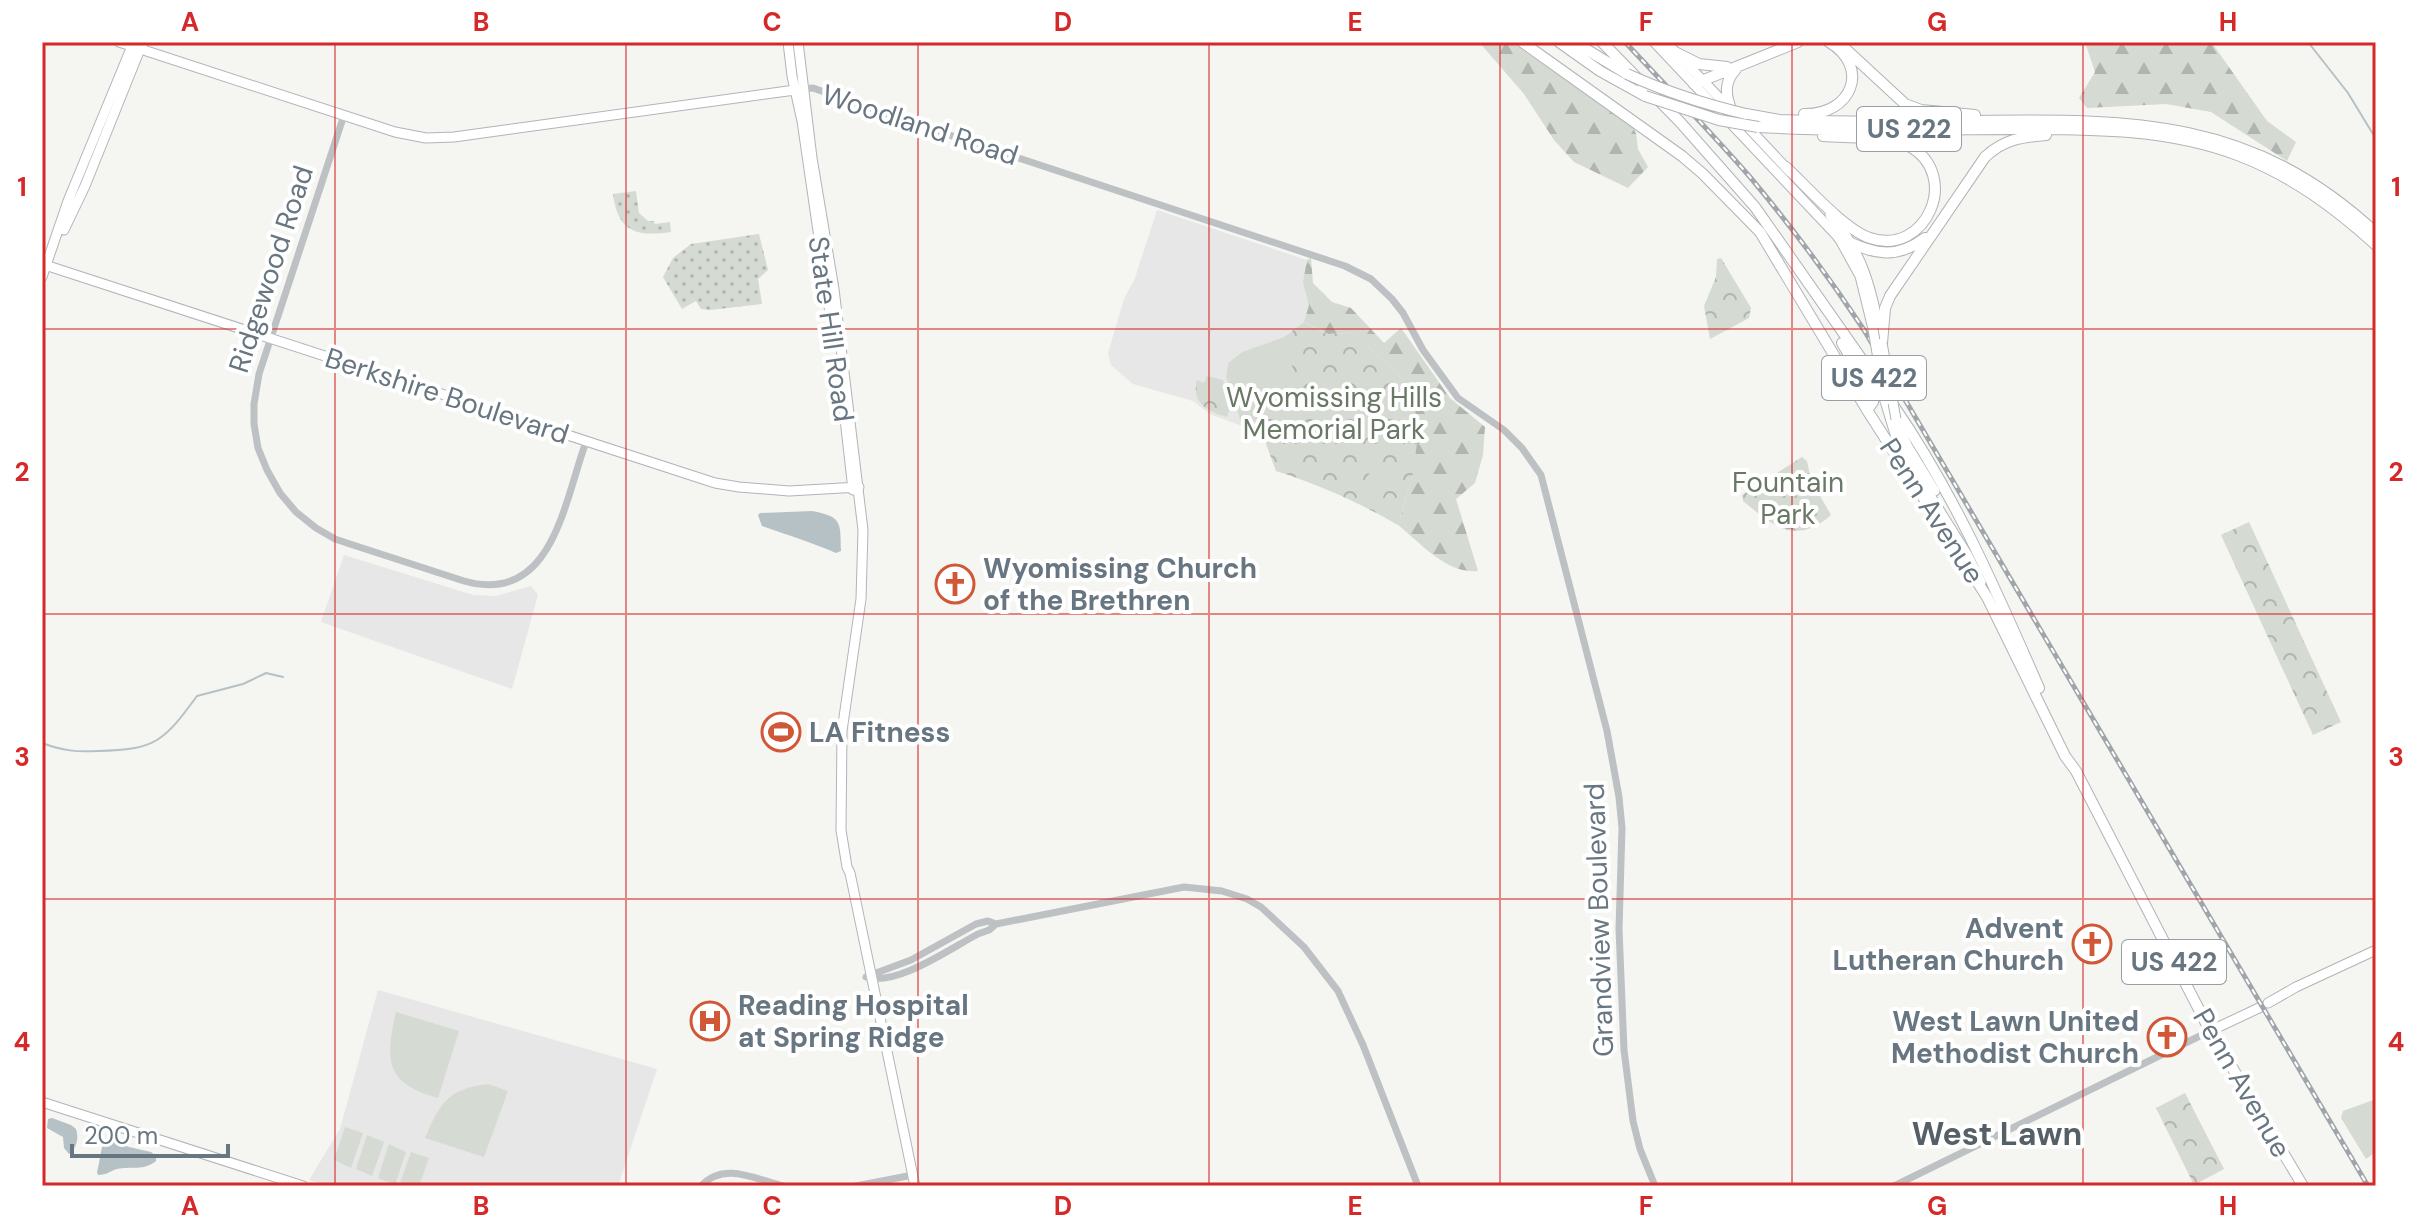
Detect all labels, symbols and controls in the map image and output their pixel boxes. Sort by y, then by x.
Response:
text: A [181,5,199,39]
text: B [473,5,489,39]
text: C [762,5,782,39]
text: D [1054,5,1072,39]
text: E [1347,5,1363,39]
text: F [1639,5,1653,39]
text: G [1927,5,1947,39]
text: H [2219,5,2237,39]
street label: Woodland Road [817,76,1023,174]
road number: US 222 [1857,107,1961,151]
street label: Ridgewood Road [220,161,322,377]
text: 1 [17,170,27,204]
text: 1 [2391,170,2401,204]
street label: State Hill Road [800,234,862,424]
street label: Berkshire Boulevard [320,339,574,453]
road number: US 422 [1822,356,1926,400]
park label: Wyomissing Hills Memorial Park [1226,379,1442,448]
street label: Penn Avenue [1871,431,1993,591]
text: 2 [14,455,30,489]
text: 2 [2388,455,2404,489]
park label: Fountain Park [1732,464,1844,533]
place label: Wyomissing Church of the Brethren [983,550,1257,619]
church icon: Wyomissing Church of the Brethren [934,563,976,605]
sports icon: LA Fitness [760,711,802,753]
place label: LA Fitness [809,714,950,751]
text: 3 [14,740,30,774]
text: 3 [2388,740,2404,774]
street label: Grandview Boulevard [1576,783,1622,1057]
place label: Advent Lutheran Church [1832,910,2064,979]
church icon: Advent Lutheran Church [2071,923,2113,965]
road number: US 422 [2122,940,2226,984]
place label: Reading Hospital at Spring Ridge [738,987,969,1056]
hospital icon: Reading Hospital at Spring Ridge [689,1000,731,1042]
street label: Penn Avenue [2184,1002,2300,1164]
place label: West Lawn United Methodist Church [1891,1003,2139,1072]
church icon: West Lawn United Methodist Church [2146,1016,2188,1058]
text: 4 [14,1025,30,1059]
text: 4 [2388,1025,2404,1059]
scale bar [72,1108,228,1158]
district label: West Lawn [1912,1113,2082,1155]
text: 200 m [84,1120,158,1151]
text: A [181,1189,199,1223]
text: B [473,1189,489,1223]
text: C [762,1189,782,1223]
text: D [1054,1189,1072,1223]
text: E [1347,1189,1363,1223]
text: F [1639,1189,1653,1223]
text: G [1927,1189,1947,1223]
text: H [2219,1189,2237,1223]

